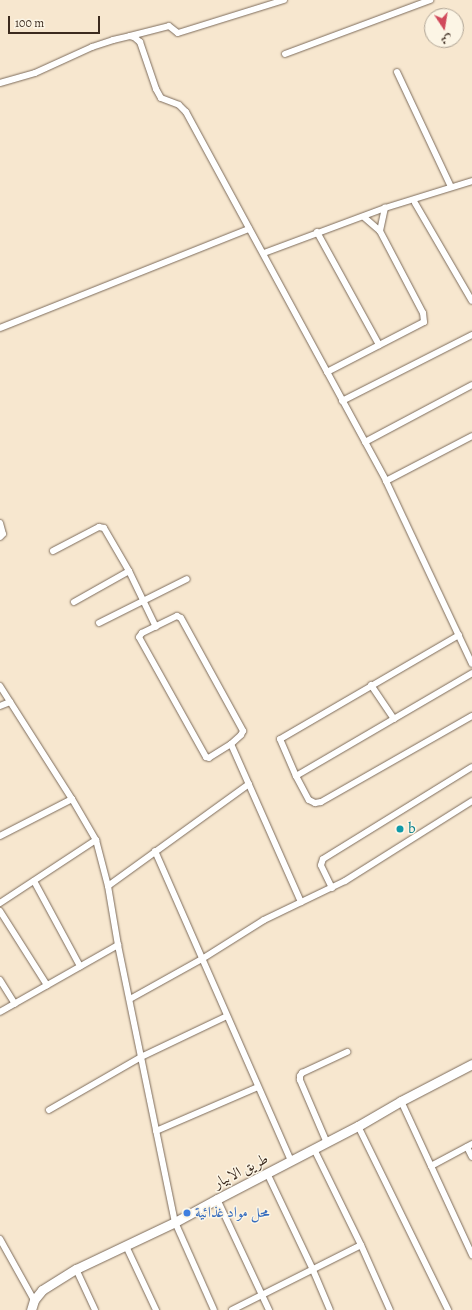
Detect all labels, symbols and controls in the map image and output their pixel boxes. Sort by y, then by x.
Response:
scale bar [10,8,102,34]
north arrow [424,8,464,48]
text: 100 m [15,15,44,31]
text: ش [439,31,453,48]
place label: b [408,820,416,838]
marker: b [395,824,405,834]
street label: طريق الابيار [211,1150,271,1192]
place label: محل مواد غذائية [195,1204,270,1222]
marker: محل مواد غذائية [182,1208,192,1218]

